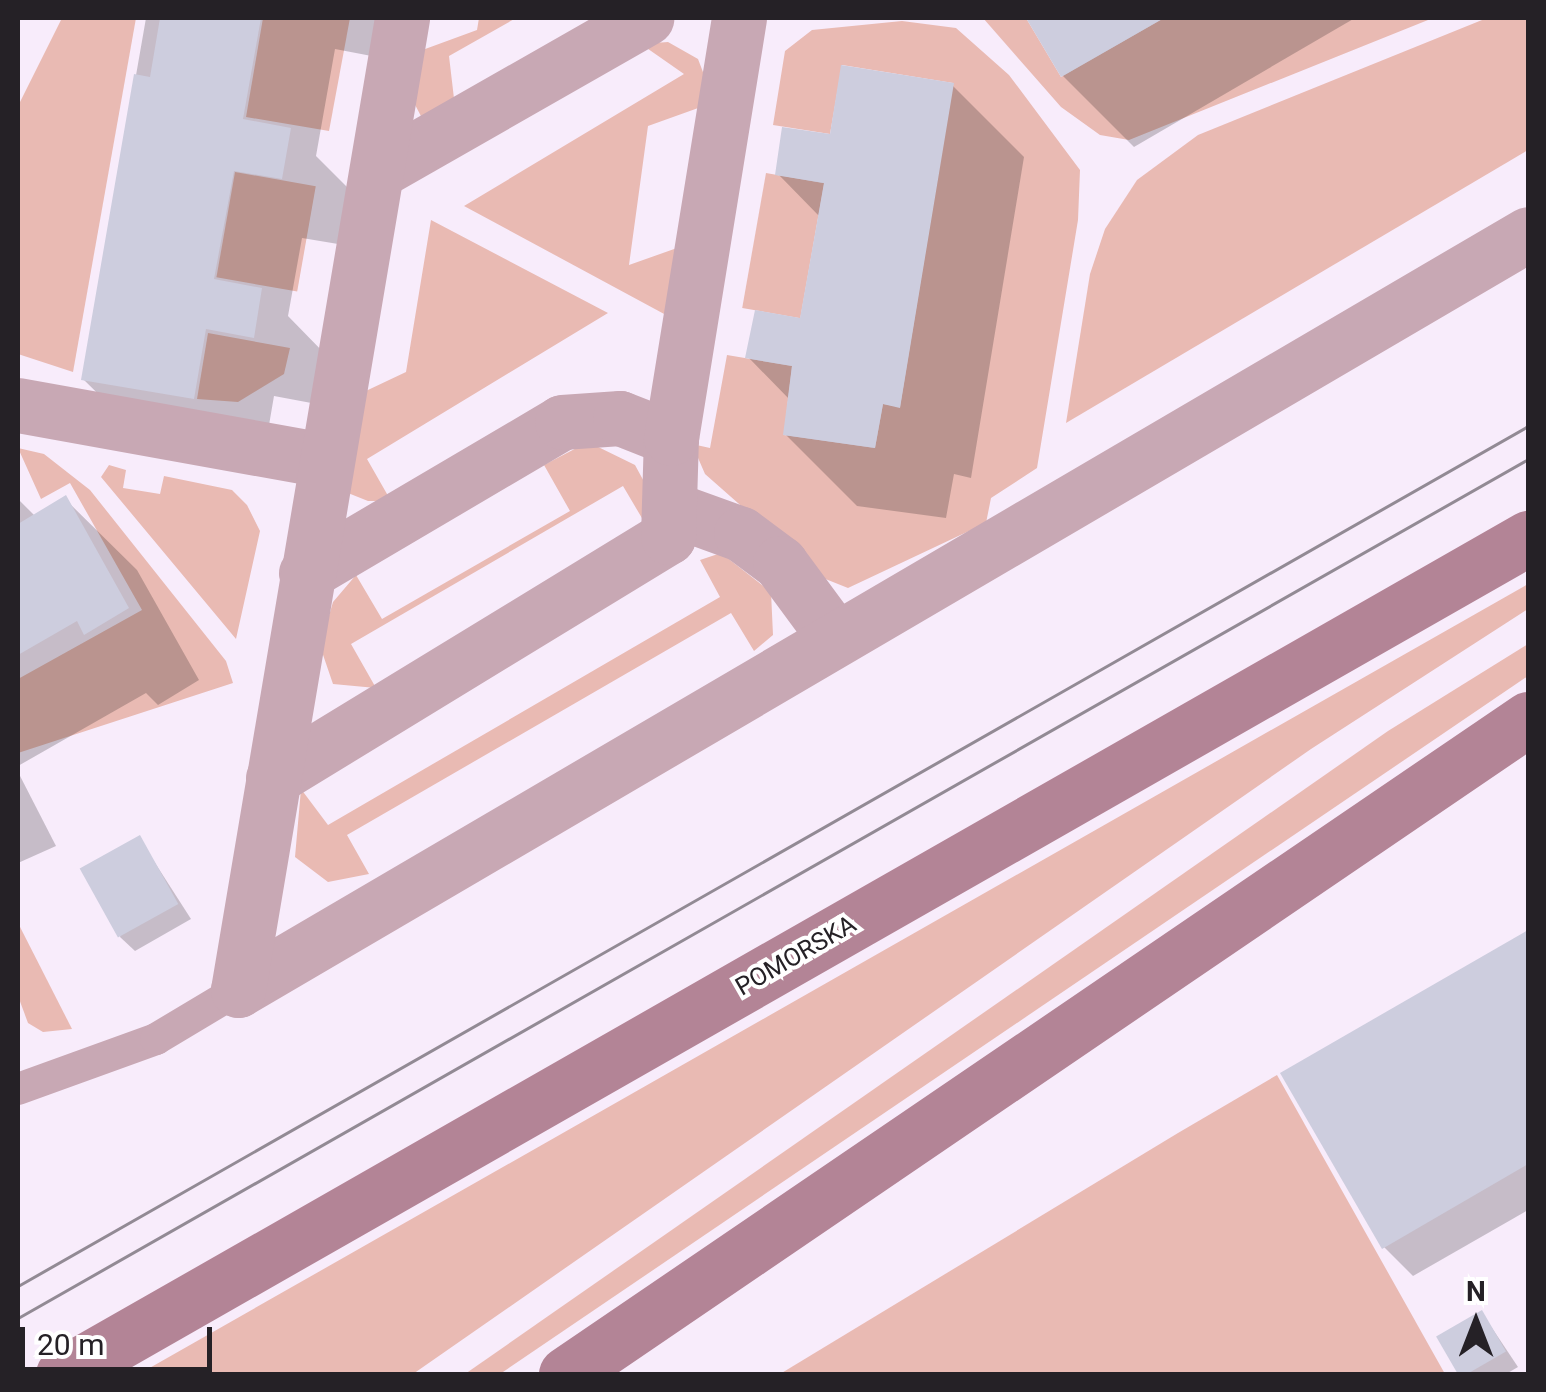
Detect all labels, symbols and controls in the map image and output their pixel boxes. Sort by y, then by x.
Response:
street label: POMORSKA [730,909,862,1003]
north arrow [1426,1272,1526,1372]
text: N [1466,1275,1486,1308]
scale bar [25,1307,218,1369]
text: 20 m [37,1327,104,1362]

